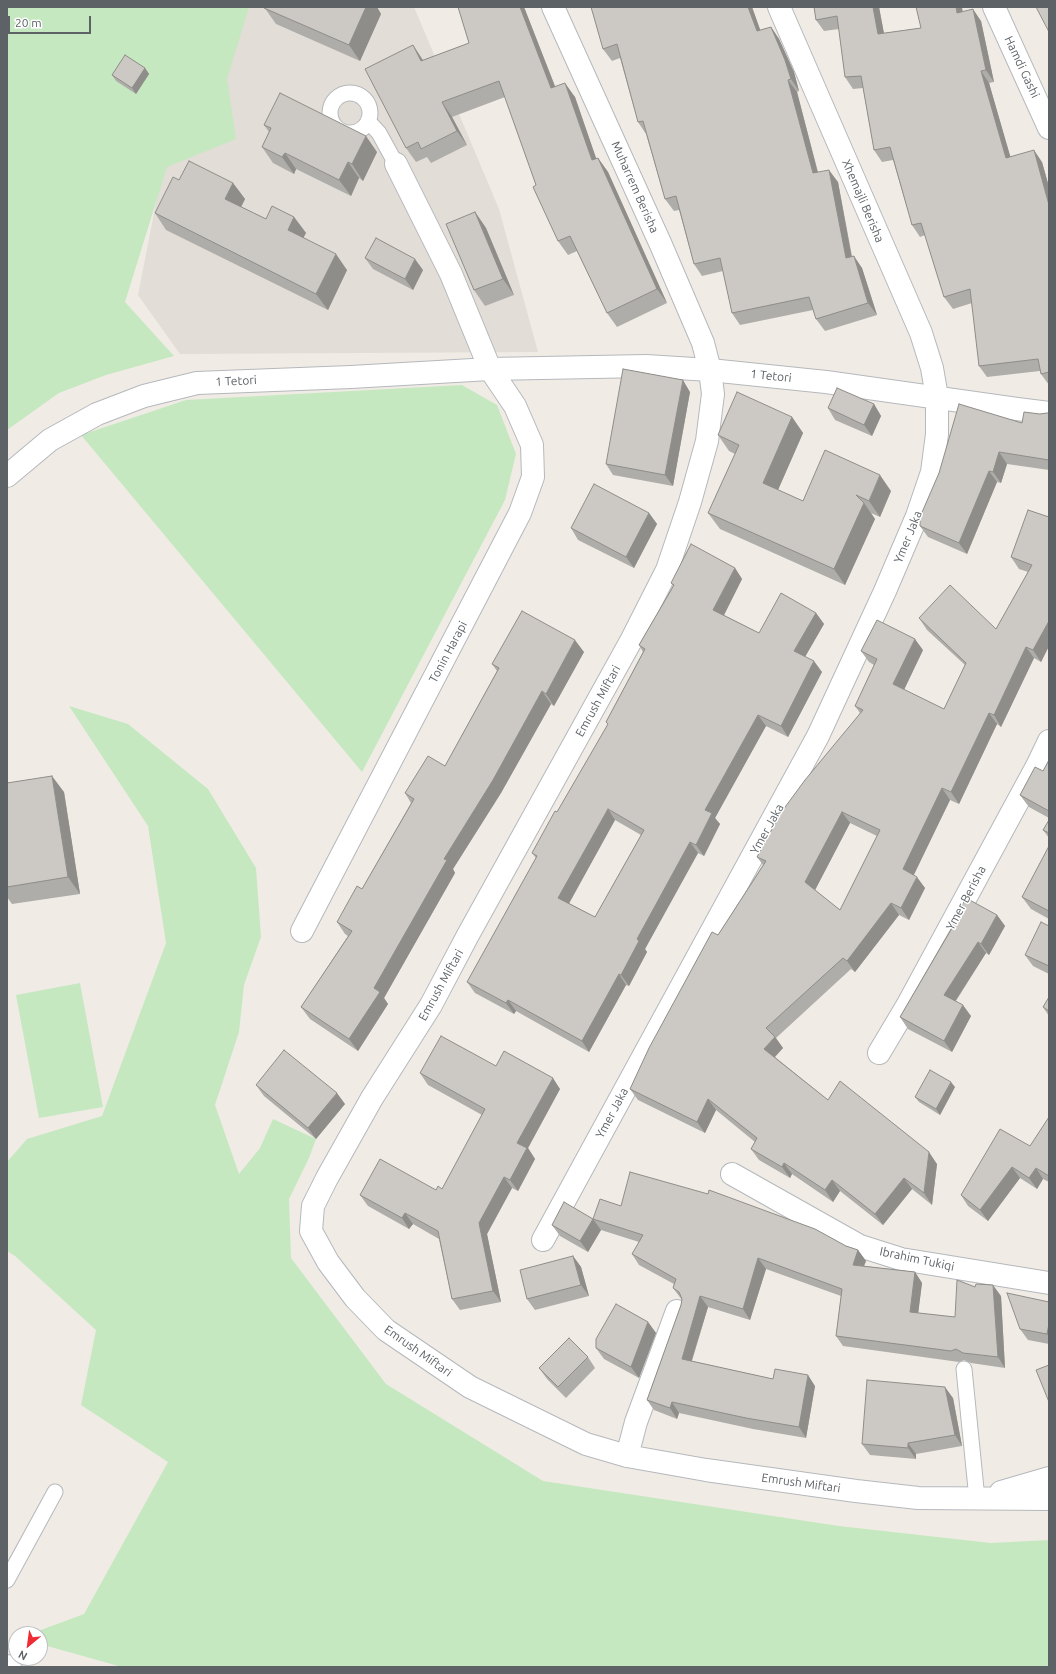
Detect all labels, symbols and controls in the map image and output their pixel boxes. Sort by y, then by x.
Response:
scale bar [10,8,93,34]
text: 20 m [15,16,42,29]
street label: Hamdi Gashi [1001,34,1043,100]
street label: Muharrem Berisha [608,139,662,235]
street label: Xhemajli Berisha [839,157,887,245]
street label: 1 Tetori [750,367,792,385]
street label: 1 Tetori [215,373,257,389]
street label: Ymer Jaka [891,509,925,565]
street label: Tonin Harapi [426,619,470,685]
street label: Emrush Miftari [572,663,624,739]
street label: Ymer Jaka [747,801,787,857]
street label: Ymer Berisha [943,863,989,933]
street label: Emrush Miftari [415,947,467,1023]
street label: Ymer Jaka [593,1085,631,1141]
street label: Ibrahim Tukiqi [878,1244,956,1274]
street label: Emrush Miftari [381,1322,455,1380]
street label: Emrush Miftari [761,1470,841,1496]
north arrow [8,1626,48,1666]
text: N [16,1648,29,1663]

